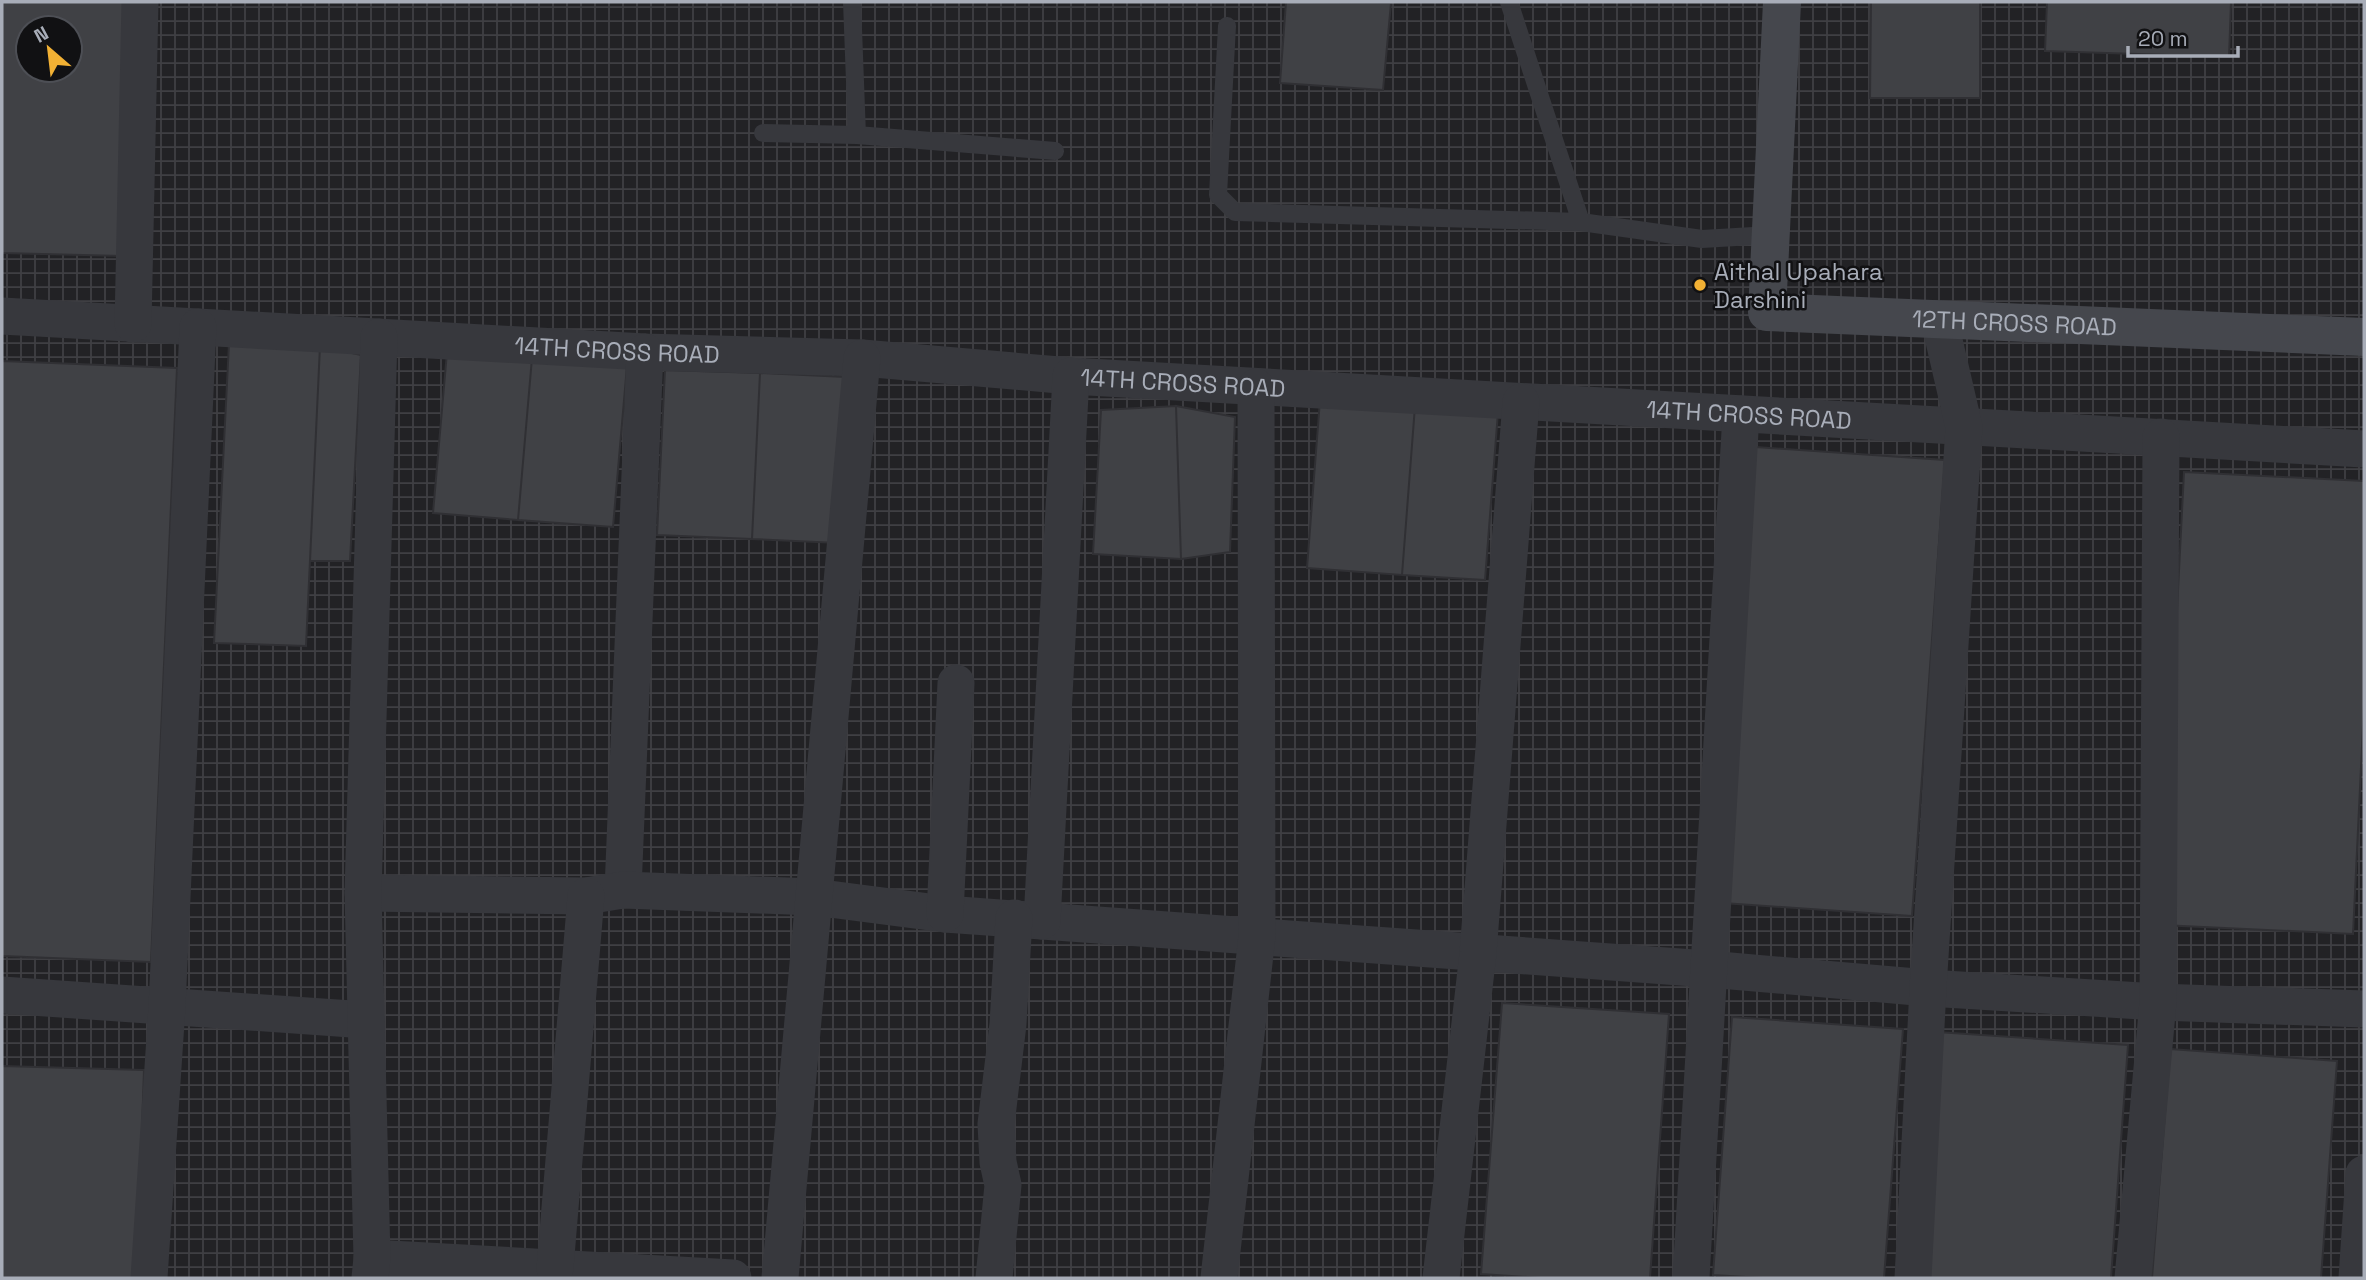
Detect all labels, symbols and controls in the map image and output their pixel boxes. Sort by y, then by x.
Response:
north arrow [14,14,84,84]
scale bar [2128,14,2238,58]
text: N [30,20,53,48]
text: 20 m [2138,25,2188,52]
place label: Aithal Upahara Darshini [1714,256,1883,315]
marker: Aithal Upahara Darshini [1692,277,1708,293]
street label: 12TH CROSS ROAD [1911,303,2117,342]
street label: 14TH CROSS ROAD [514,329,720,370]
street label: 14TH CROSS ROAD [1080,361,1286,404]
street label: 14TH CROSS ROAD [1646,393,1852,436]

